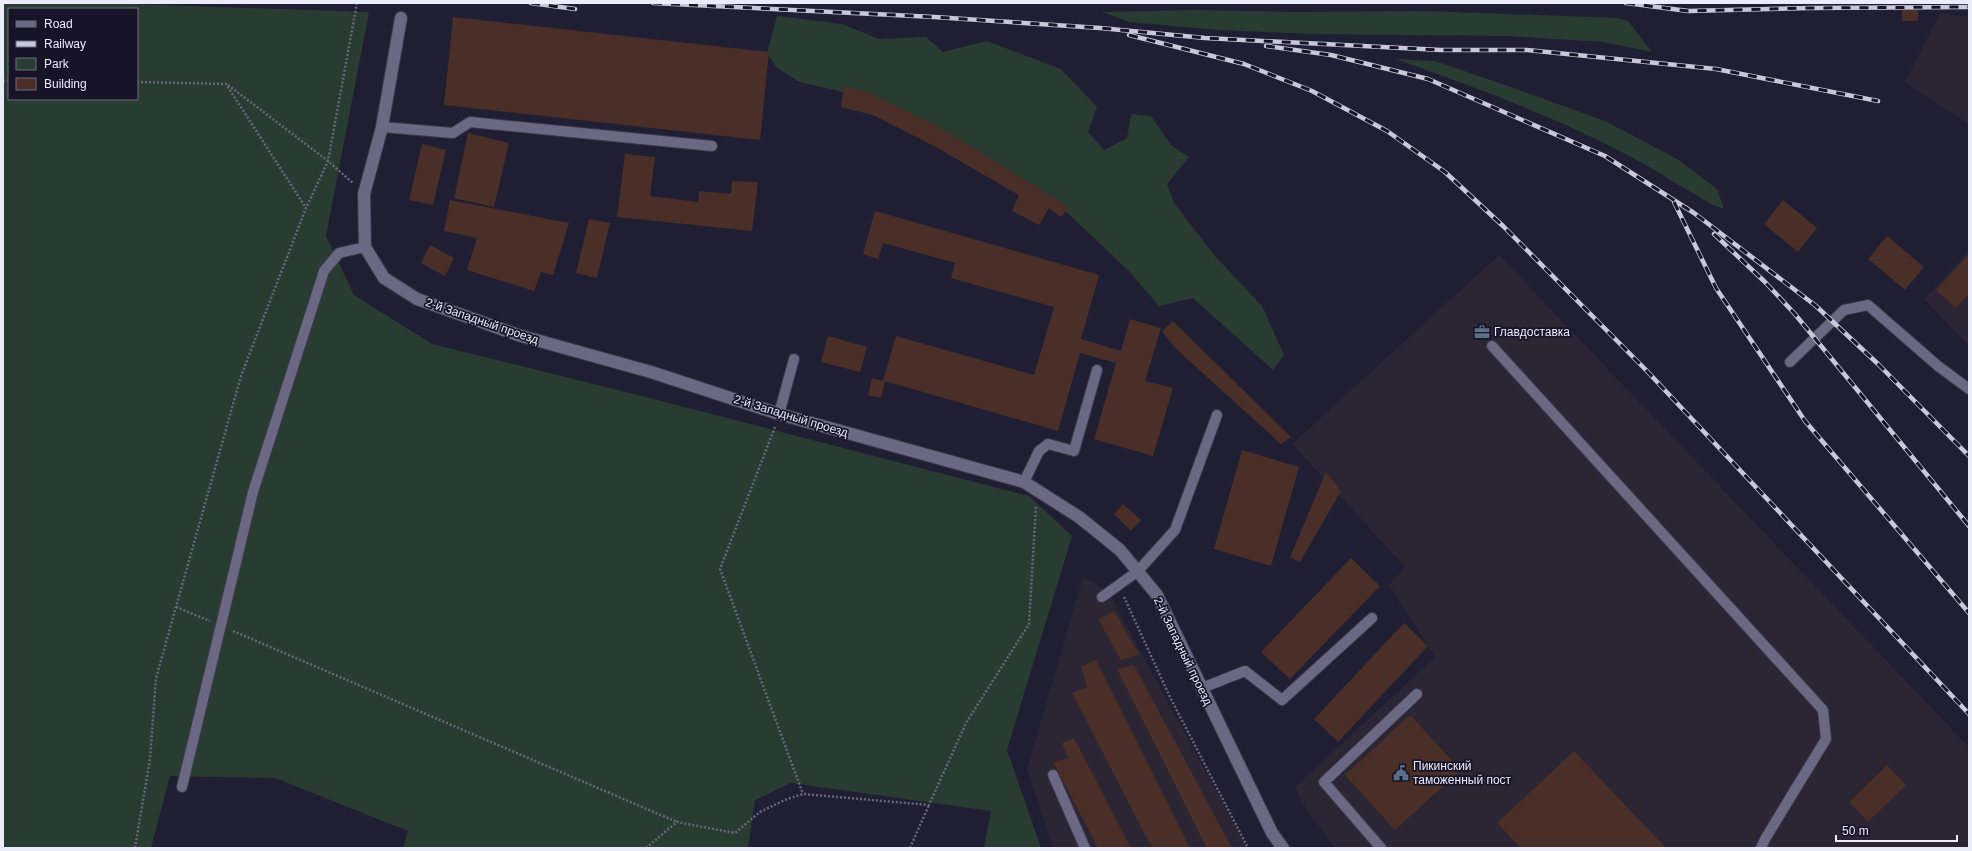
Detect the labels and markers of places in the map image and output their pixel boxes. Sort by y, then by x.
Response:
office icon: Главдоставка [1473,323,1491,341]
place label: Главдоставка [1494,325,1570,339]
place label: Пикинский таможенный пост [1413,759,1512,787]
public building icon: Пикинский таможенный пост [1392,764,1410,782]

